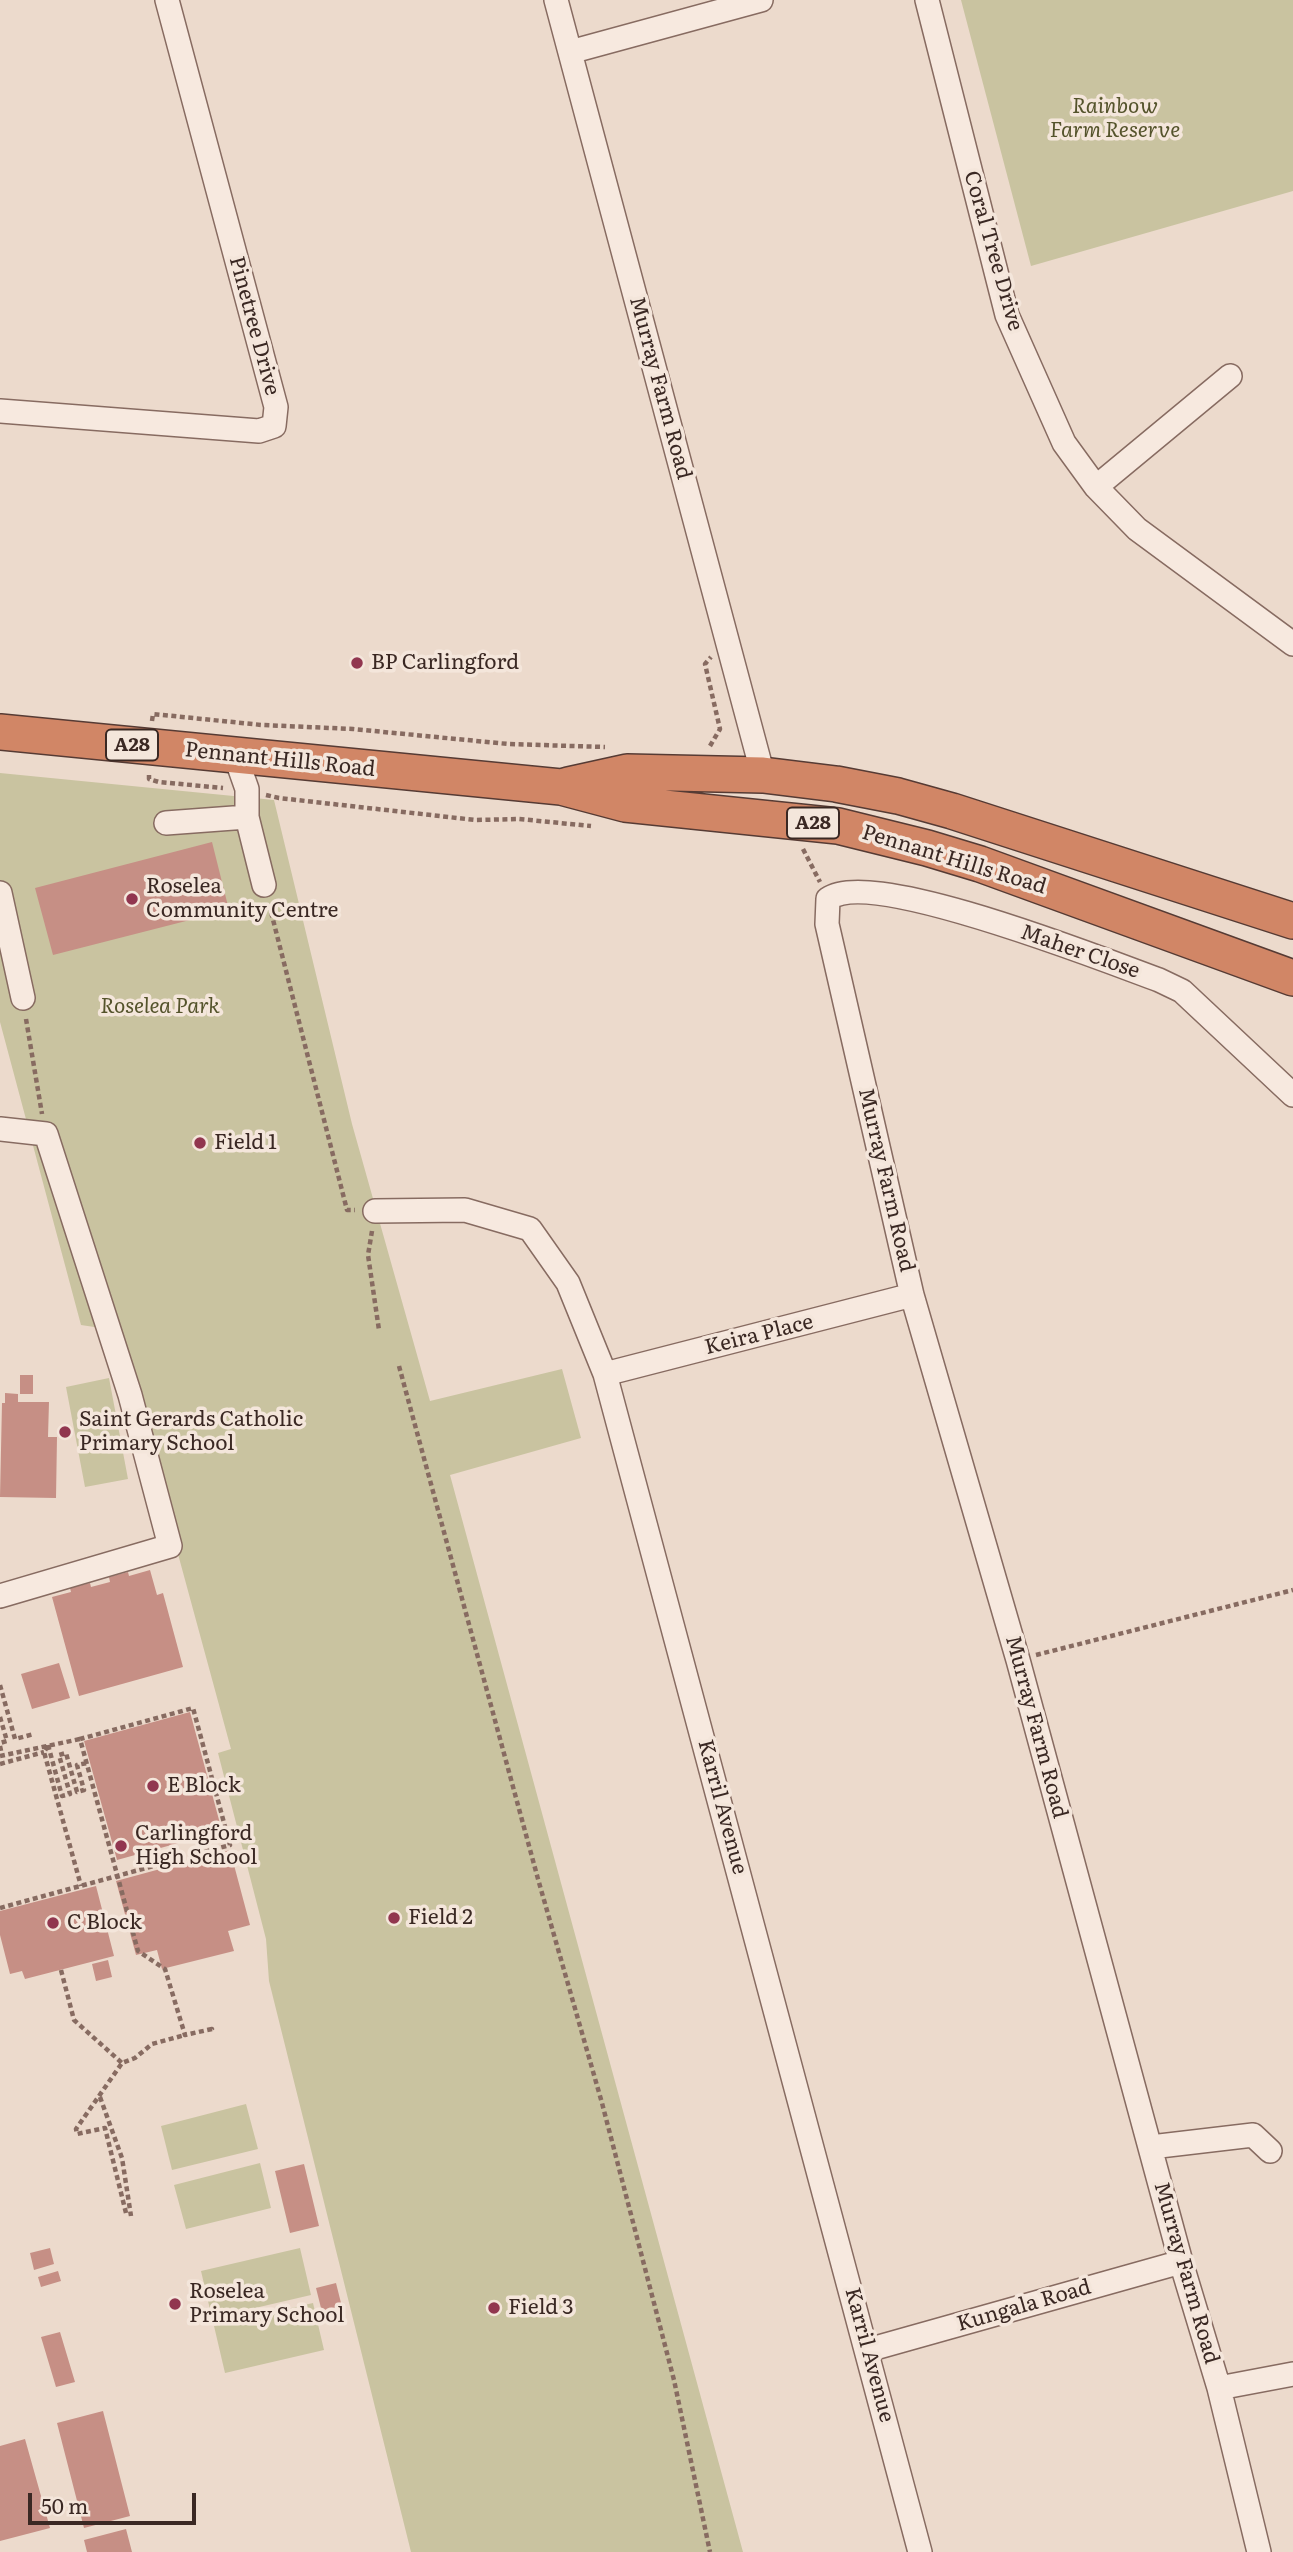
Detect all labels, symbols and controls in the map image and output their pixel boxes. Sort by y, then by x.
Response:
park label: Rainbow Farm Reserve [1050,94,1180,144]
street label: Coral Tree Drive [958,168,1028,334]
street label: Pinetree Drive [223,254,285,398]
street label: Murray Farm Road [623,294,697,482]
place label: BP Carlingford [371,650,519,676]
marker: BP Carlingford [349,655,365,671]
road number: A28 [106,730,158,760]
street label: Pennant Hills Road [184,737,376,783]
road number: A28 [787,808,839,838]
street label: Pennant Hills Road [859,820,1049,900]
place label: Roselea Community Centre [146,874,338,924]
marker: Roselea Community Centre [124,891,140,907]
street label: Maher Close [1017,920,1143,984]
park label: Roselea Park [100,994,220,1020]
street label: Murray Farm Road [853,1085,919,1275]
place label: Field 1 [214,1130,277,1156]
marker: Field 1 [192,1135,208,1151]
street label: Keira Place [702,1309,816,1361]
place label: Saint Gerards Catholic Primary School [79,1407,303,1457]
marker: Saint Gerards Catholic Primary School [57,1424,73,1440]
street label: Murray Farm Road [999,1633,1073,1821]
street label: Karril Avenue [692,1737,752,1877]
place label: E Block [167,1773,241,1799]
marker: E Block [145,1778,161,1794]
place label: Carlingford High School [135,1821,257,1871]
marker: Carlingford High School [113,1838,129,1854]
place label: Field 2 [408,1905,473,1931]
place label: C Block [67,1910,142,1936]
marker: Field 2 [386,1910,402,1926]
marker: C Block [45,1915,61,1931]
street label: Murray Farm Road [1148,2179,1224,2367]
street label: Kungala Road [954,2275,1094,2337]
place label: Roselea Primary School [189,2279,344,2329]
street label: Karril Avenue [839,2285,899,2425]
place label: Field 3 [508,2295,574,2321]
marker: Roselea Primary School [167,2296,183,2312]
marker: Field 3 [486,2300,502,2316]
scale bar [32,2478,200,2522]
text: 50 m [41,2489,88,2520]

